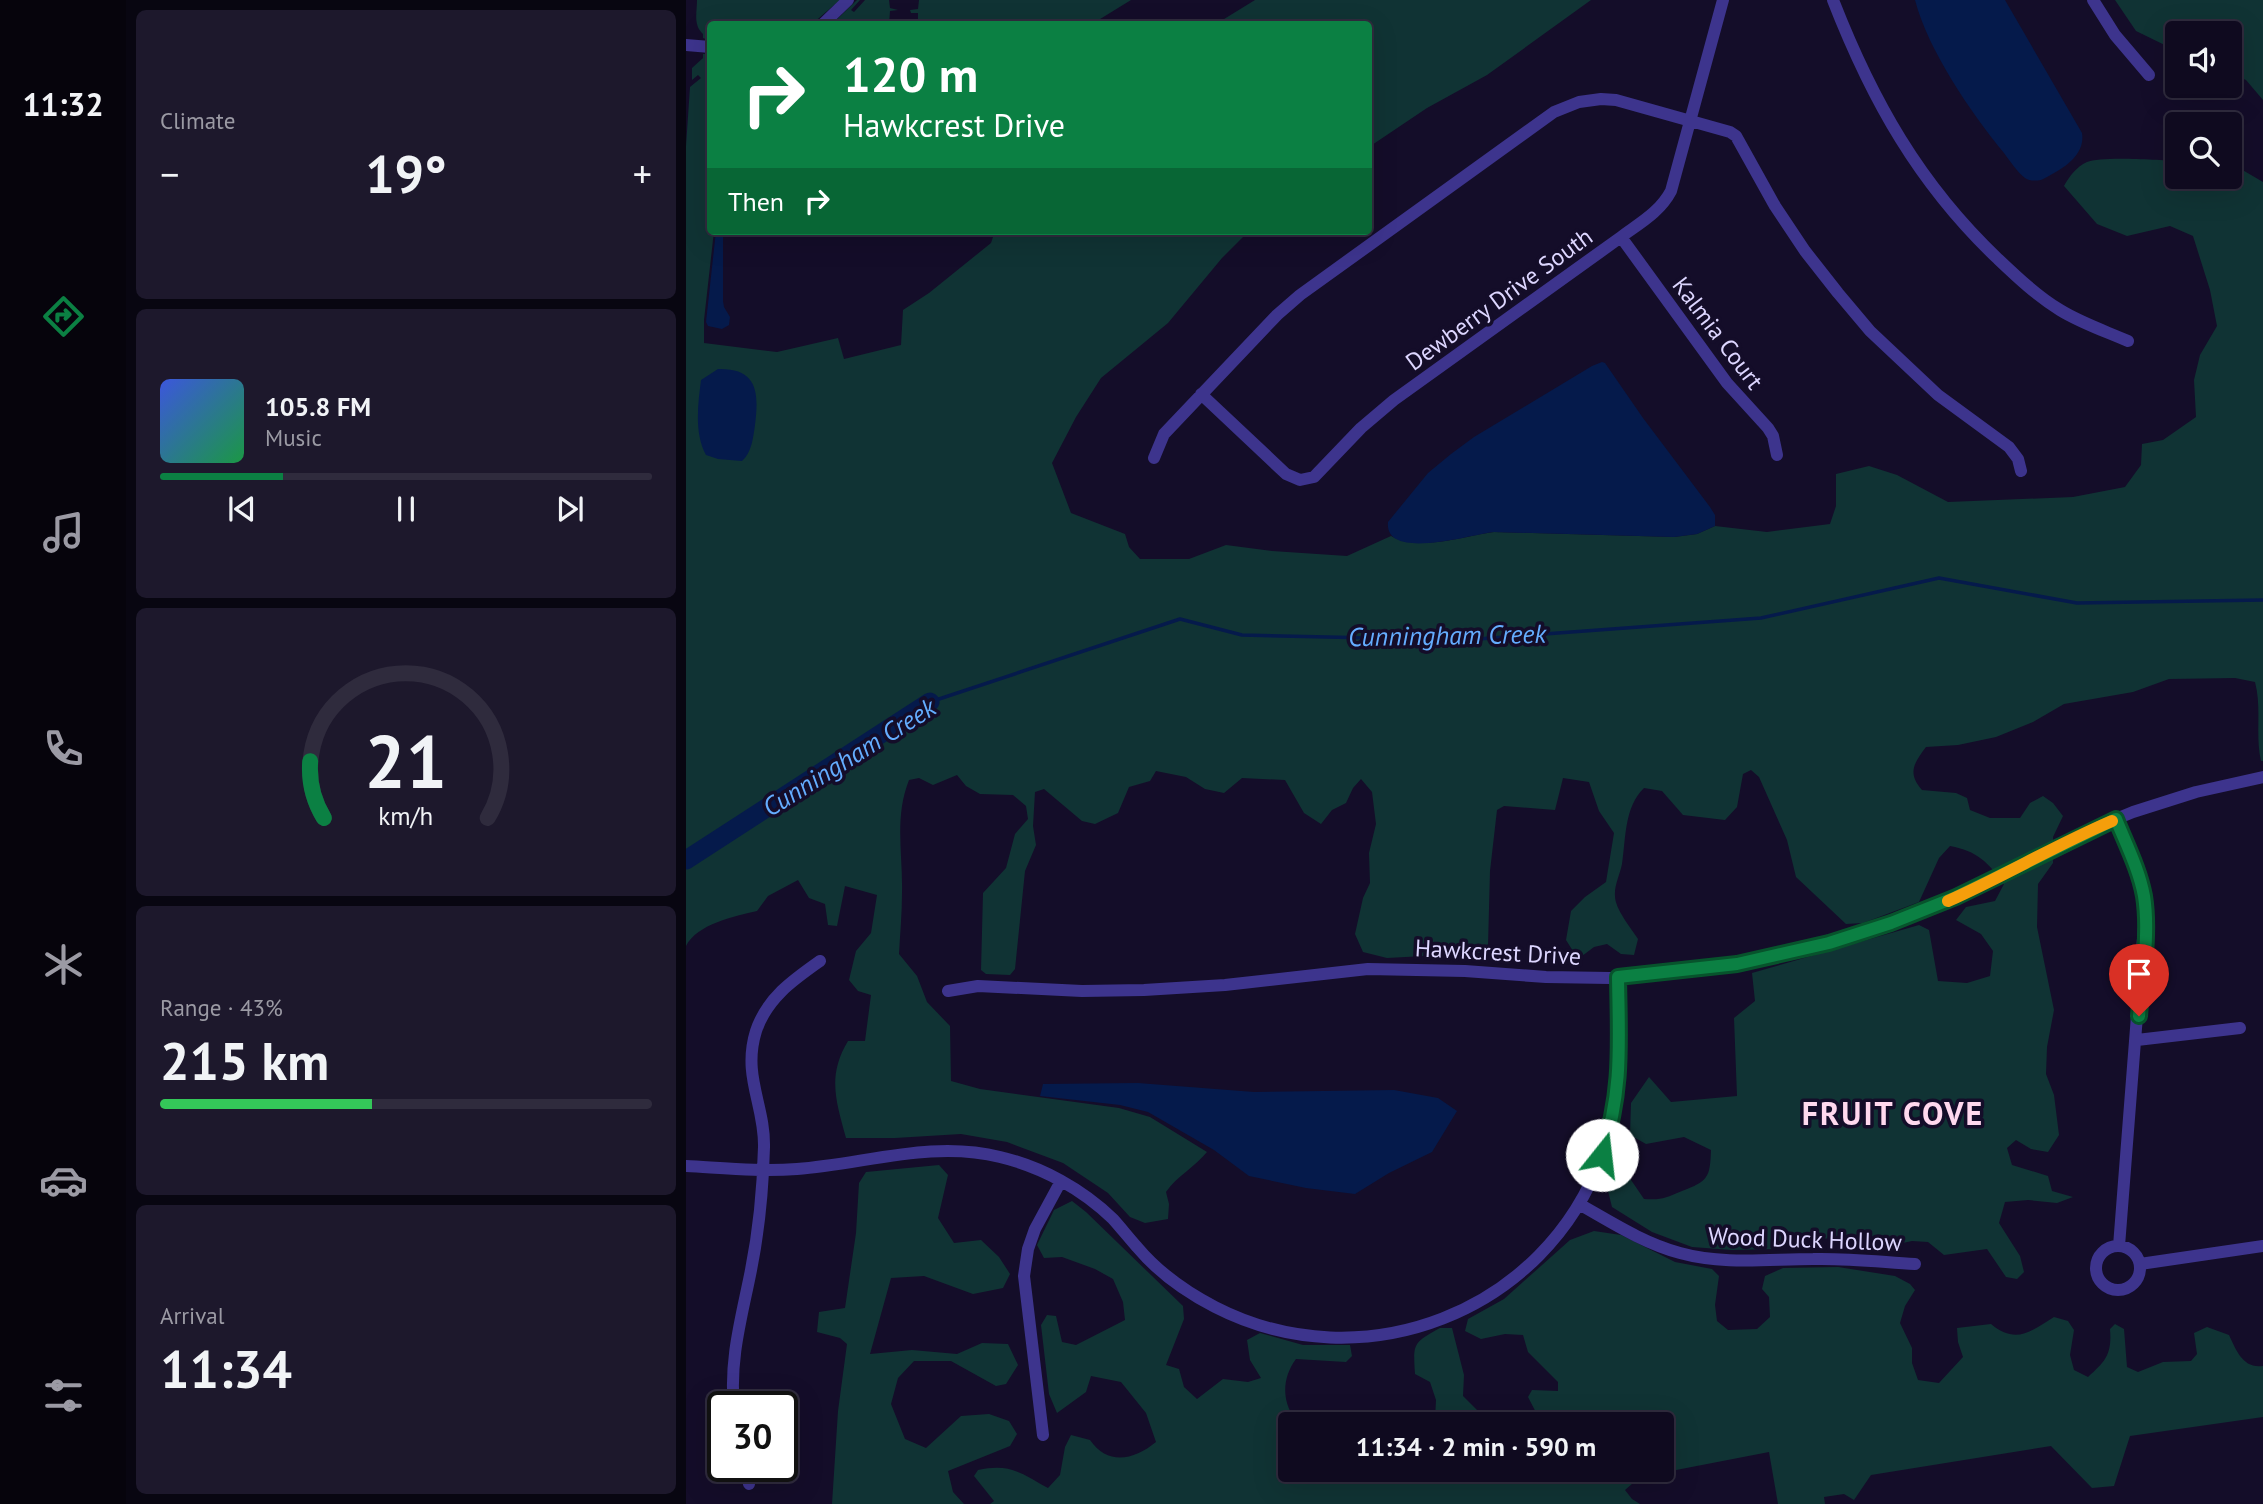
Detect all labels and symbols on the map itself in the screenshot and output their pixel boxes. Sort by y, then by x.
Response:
street label: Dewberry Drive South [1399,221,1599,377]
street label: Kalmia Court [1666,271,1770,395]
water label: Cunningham Creek [1348,617,1548,653]
water label: Cunningham Creek [756,690,943,823]
street label: Hawkcrest Drive [1414,932,1582,972]
pin [2109,944,2169,1016]
district label: FRUIT COVE [1802,1092,1984,1134]
position arrow [1565,1118,1639,1192]
street label: Wood Duck Hollow [1708,1220,1903,1258]
speed limit sign: 30 [707,1391,798,1482]

